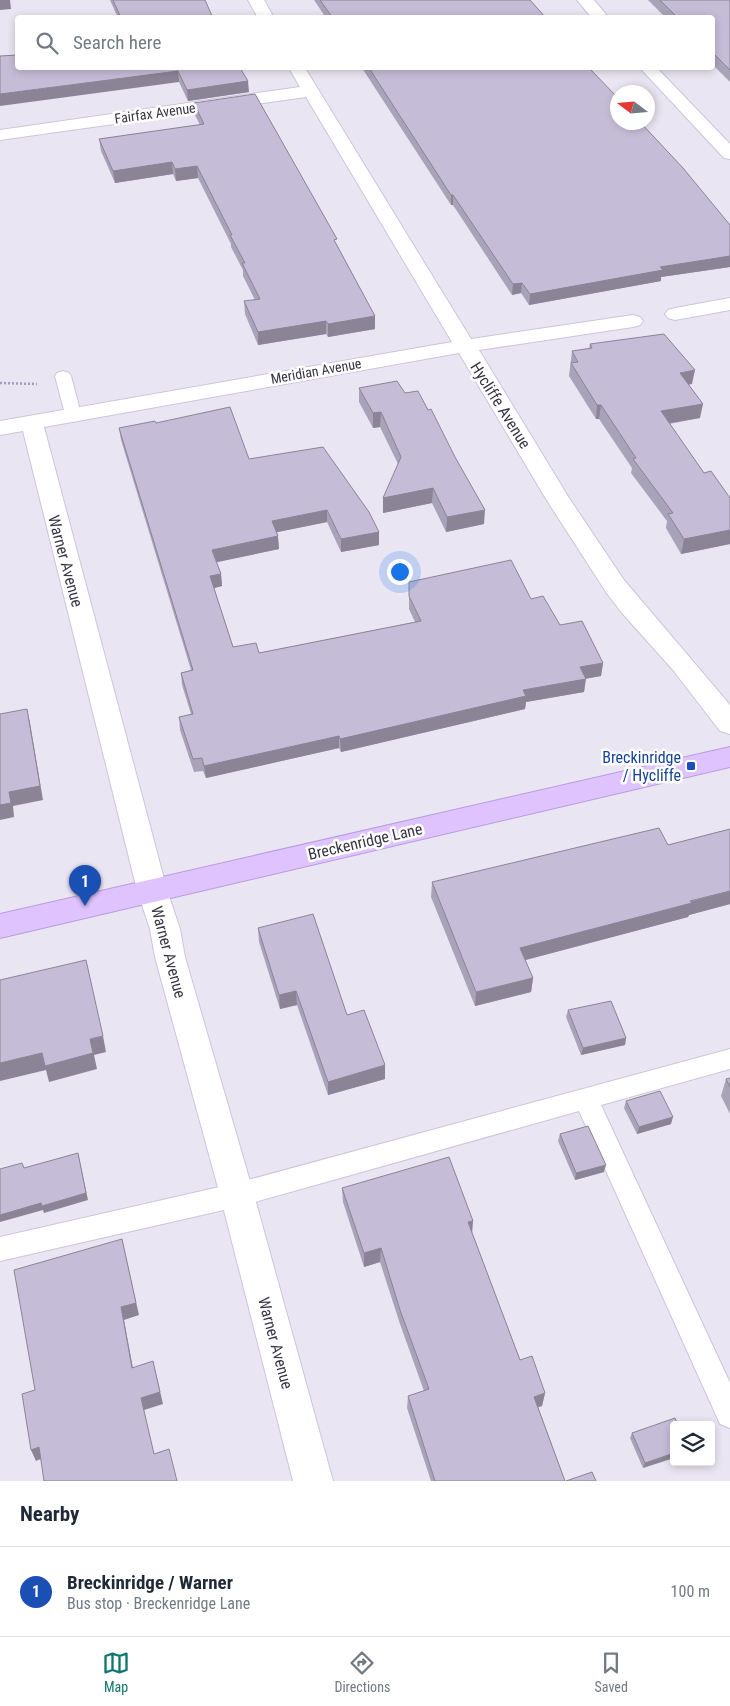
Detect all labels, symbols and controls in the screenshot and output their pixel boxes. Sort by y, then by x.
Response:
search box [15,15,715,70]
icon: search [33,29,61,57]
text: Search here [73,31,161,54]
north arrow [610,85,655,130]
street label: Fairfax Avenue [113,99,197,127]
street label: Meridian Avenue [269,355,363,387]
street label: Hycliffe Avenue [466,359,535,452]
street label: Warner Avenue [44,513,87,609]
your location [387,559,413,585]
place label: Breckinridge / Hycliffe [602,748,681,785]
marker: Breckinridge / Hycliffe [685,760,697,772]
street label: Breckenridge Lane [306,819,424,864]
pin: 1 [69,865,101,906]
street label: Warner Avenue [147,904,190,1000]
street label: Warner Avenue [254,1295,297,1391]
map controls [670,1421,715,1466]
button: layers [670,1421,715,1466]
text: Nearby [20,1502,79,1526]
text: Breckinridge / Warner [67,1571,233,1594]
text: 1 [32,1582,40,1601]
text: 100 m [671,1582,710,1601]
text: Bus stop · Breckenridge Lane [67,1594,250,1613]
tab: Map [102,1649,130,1695]
tab: Directions [334,1649,390,1695]
tab: Saved [595,1649,628,1695]

